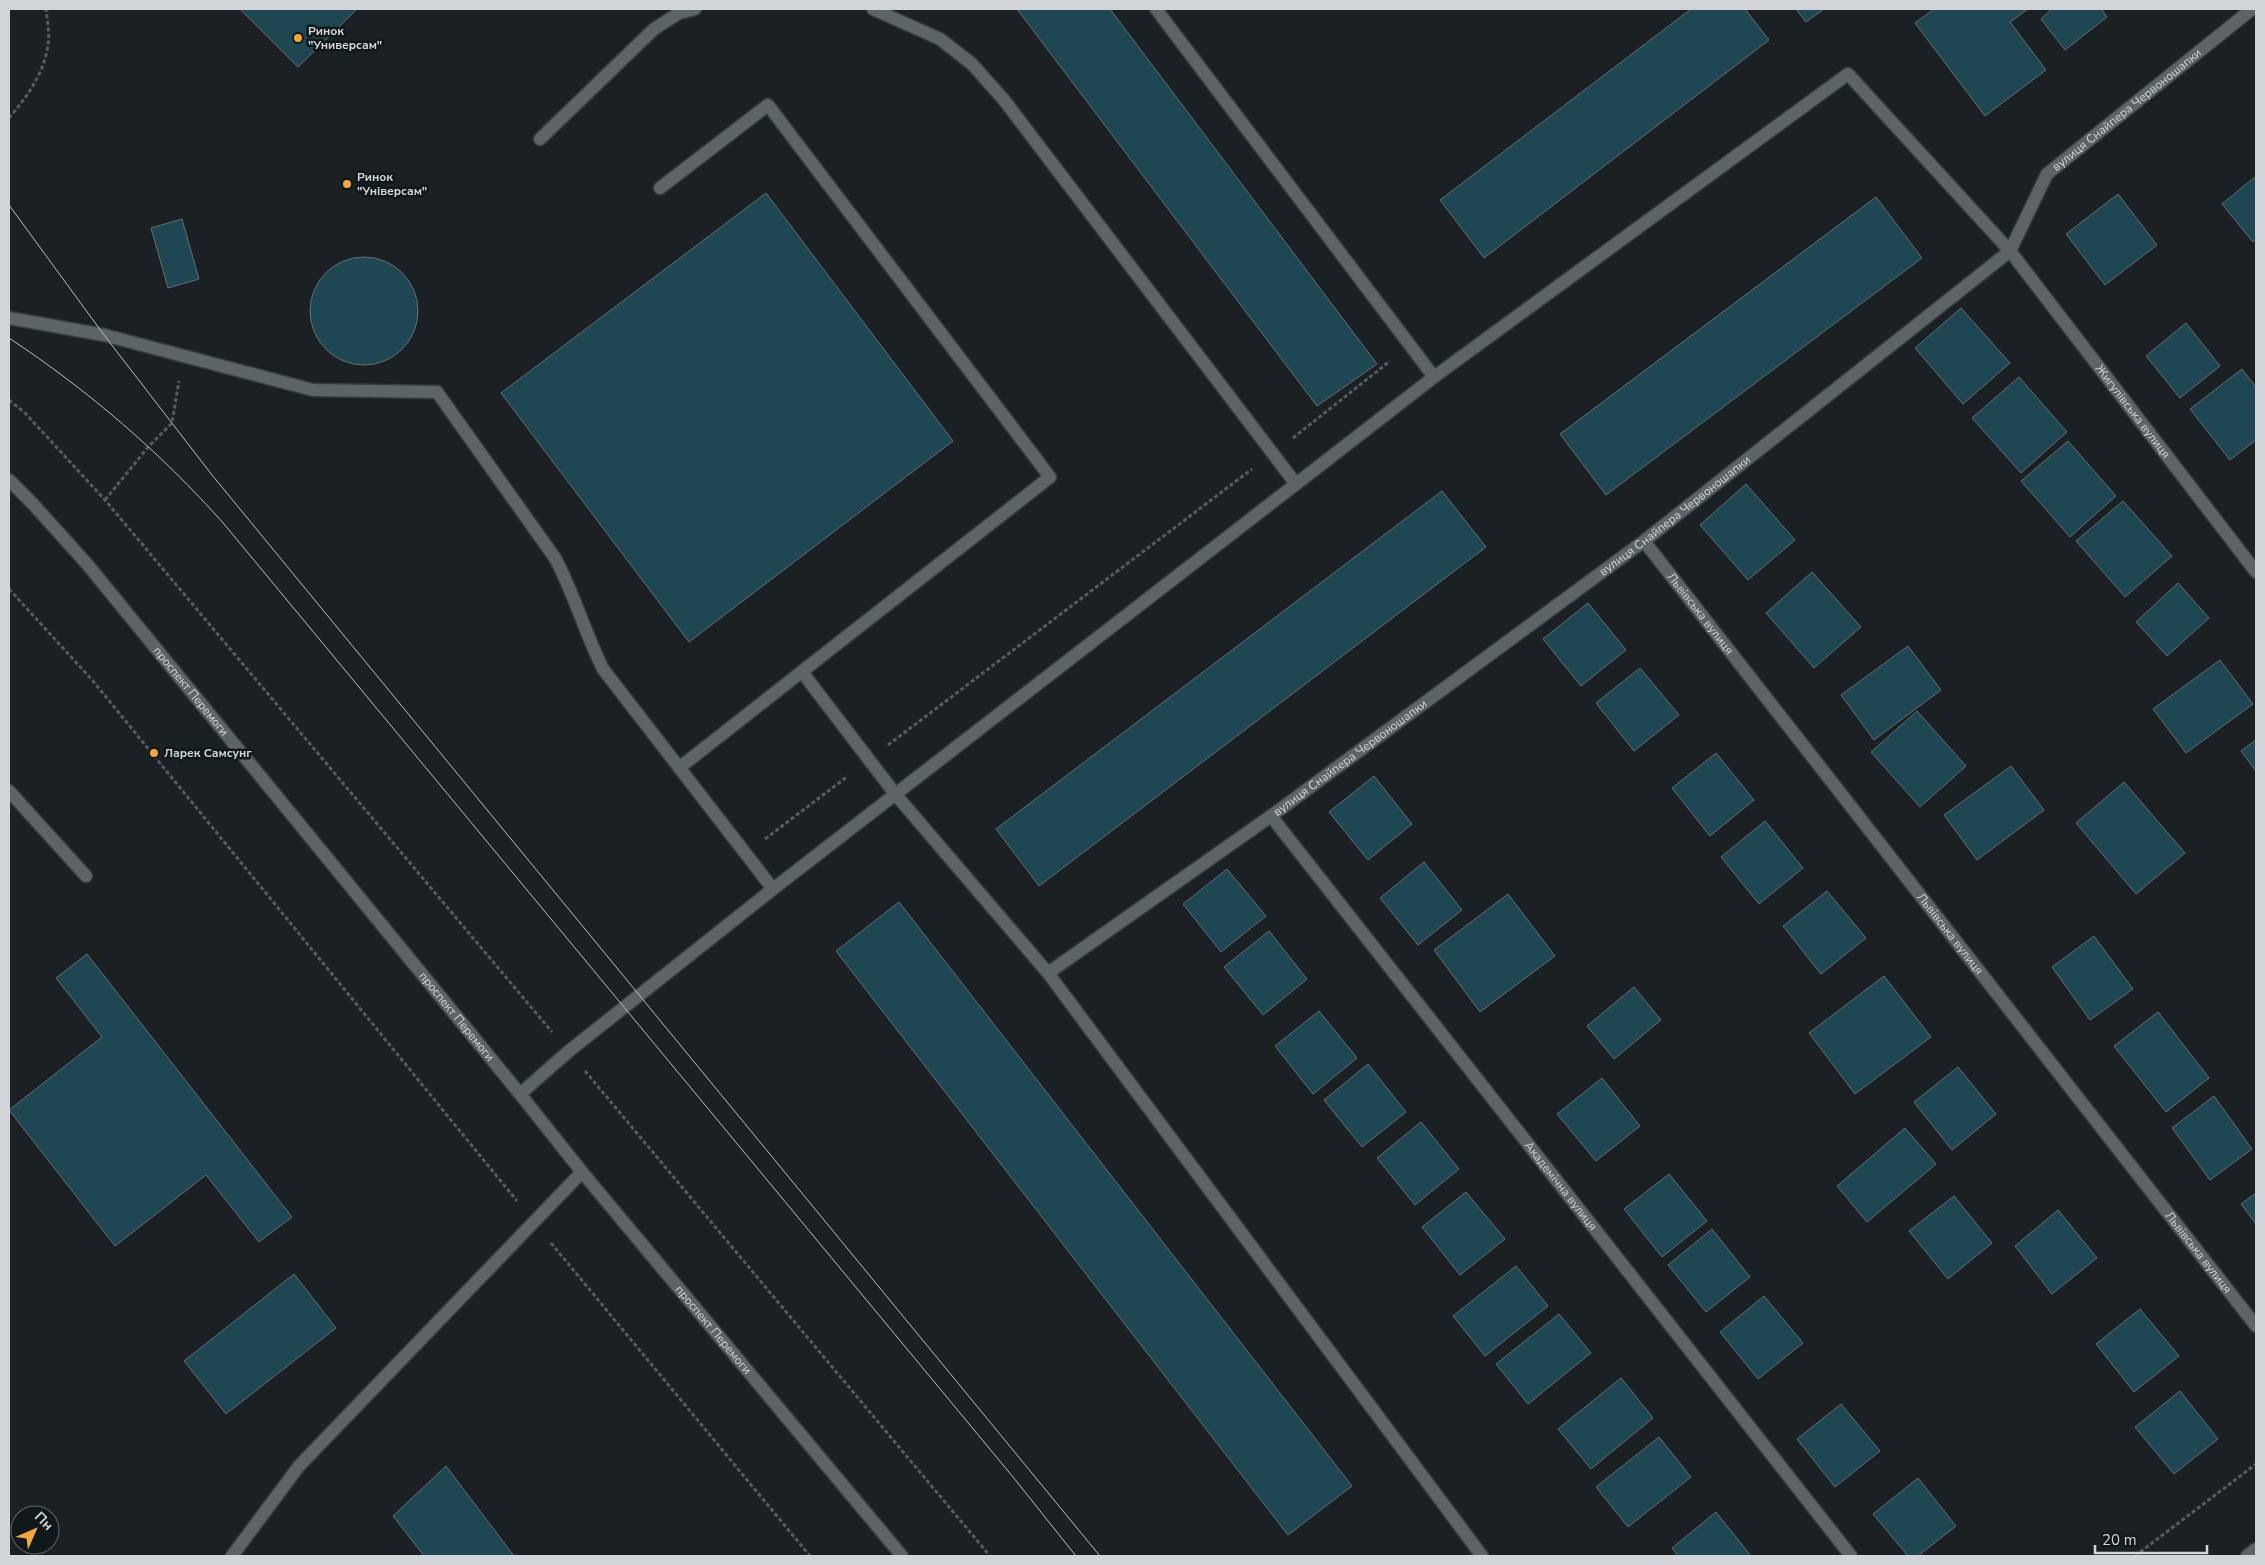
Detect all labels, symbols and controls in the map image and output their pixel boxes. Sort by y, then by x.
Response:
place label: Ринок "Универсам" [308,23,382,53]
marker: Ринок "Универсам" [292,32,304,44]
street label: вулиця Снайпера Червоношапки [2049,45,2205,175]
place label: Ринок "Універсам" [357,169,427,199]
marker: Ринок "Універсам" [341,178,353,190]
street label: Жигулівська вулиця [2092,361,2174,462]
street label: вулиця Снайпера Червоношапки [1596,452,1754,579]
street label: Львівська вулиця [1664,569,1737,658]
street label: проспект Перемоги [150,643,232,739]
street label: вулиця Снайпера Червоношапки [1270,696,1430,820]
place label: Ларек Самсунг [164,745,252,761]
marker: Ларек Самсунг [148,747,160,759]
street label: Львівська вулиця [1913,890,1987,978]
street label: проспект Перемоги [415,968,498,1065]
street label: Академічна вулиця [1521,1138,1601,1234]
street label: Львівська вулиця [2162,1208,2235,1297]
street label: проспект Перемоги [672,1282,755,1378]
north arrow [10,1505,60,1555]
text: Пн [30,1508,57,1535]
scale bar [2095,1522,2208,1554]
text: 20 m [2102,1530,2137,1550]

